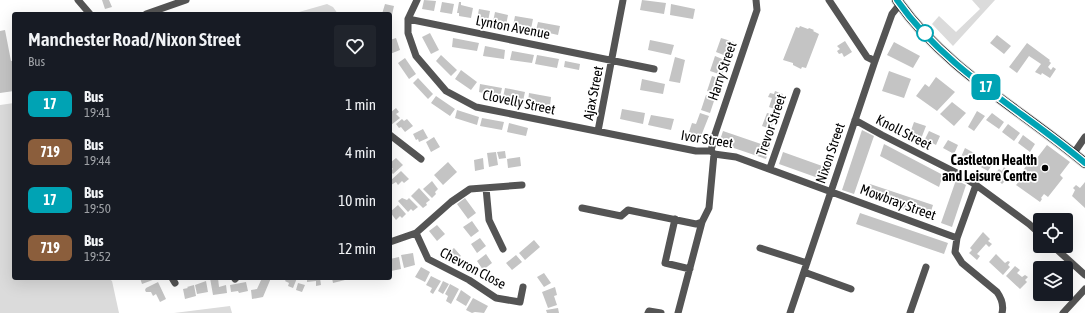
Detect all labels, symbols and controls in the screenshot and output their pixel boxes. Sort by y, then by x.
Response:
street label: Lynton Avenue [474,12,552,42]
unlabelled marker [916,24,934,42]
button: heart [334,25,376,67]
text: Manchester Road/Nixon Street [28,28,241,50]
street label: Harry Street [704,39,740,103]
text: Bus [28,54,45,69]
street label: Ajax Street [580,65,606,121]
line badge: 17 [968,74,1004,100]
text: 17 [979,79,993,95]
street label: Clovelly Street [481,86,557,118]
text: Bus [84,88,104,105]
street label: Trevor Street [753,92,789,158]
text: 17 [43,96,57,112]
text: 1 min [345,96,376,113]
text: 19:41 [84,105,111,120]
street label: Knoll Street [874,111,934,153]
street label: Nixon Street [812,121,848,185]
street label: Ivor Street [680,127,734,151]
text: Bus [84,136,104,153]
text: 719 [40,144,60,160]
text: 4 min [345,144,376,161]
place label: Castleton Health and Leisure Centre [942,152,1037,184]
text: 19:44 [84,153,111,168]
marker: Castleton Health and Leisure Centre [1040,163,1050,173]
street label: Mowbray Street [858,181,938,223]
text: Bus [84,184,104,201]
text: 17 [43,192,57,208]
text: 10 min [338,192,376,209]
text: 19:50 [84,201,111,216]
map controls [1033,213,1073,301]
button: locate [1033,213,1073,253]
text: Bus [84,232,104,249]
text: 719 [40,240,60,256]
text: 12 min [338,240,376,257]
street label: Chevron Close [437,244,509,292]
text: 19:52 [84,249,111,264]
button: layers [1033,261,1073,301]

